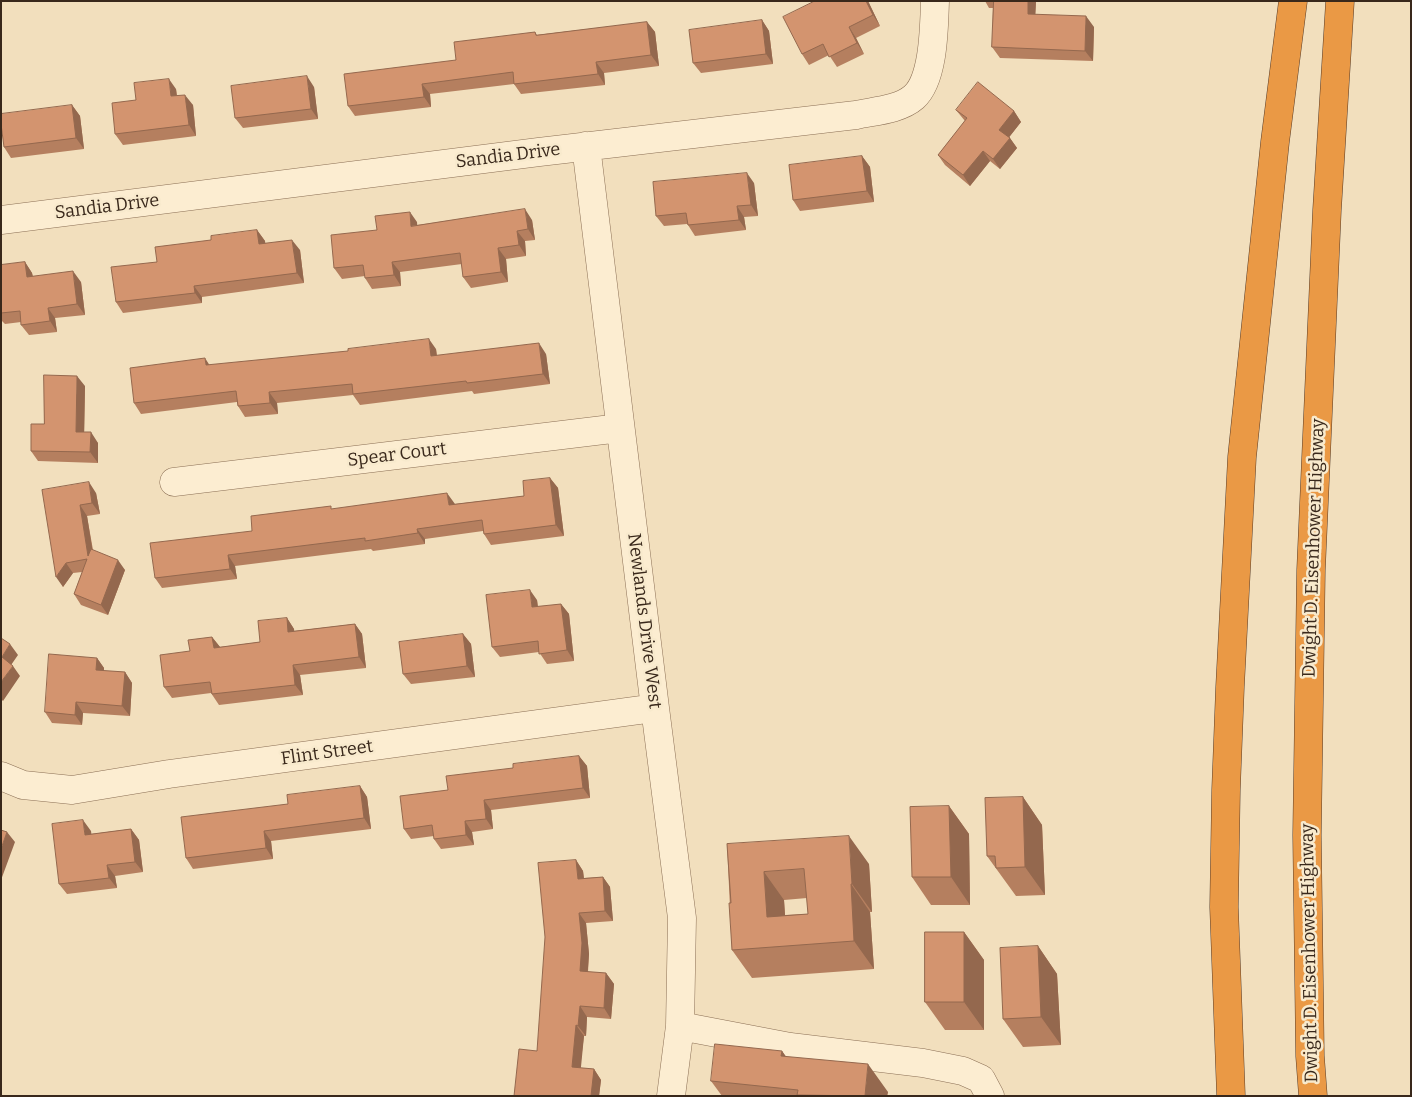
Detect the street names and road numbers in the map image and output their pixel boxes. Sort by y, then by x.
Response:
street label: Sandia Drive [454,139,562,173]
street label: Sandia Drive [53,190,161,224]
street label: Dwight D. Eisenhower Highway [1299,418,1329,678]
street label: Spear Court [346,438,448,472]
street label: Newlands Drive West [623,532,665,710]
street label: Flint Street [280,736,374,770]
street label: Dwight D. Eisenhower Highway [1297,823,1323,1083]

